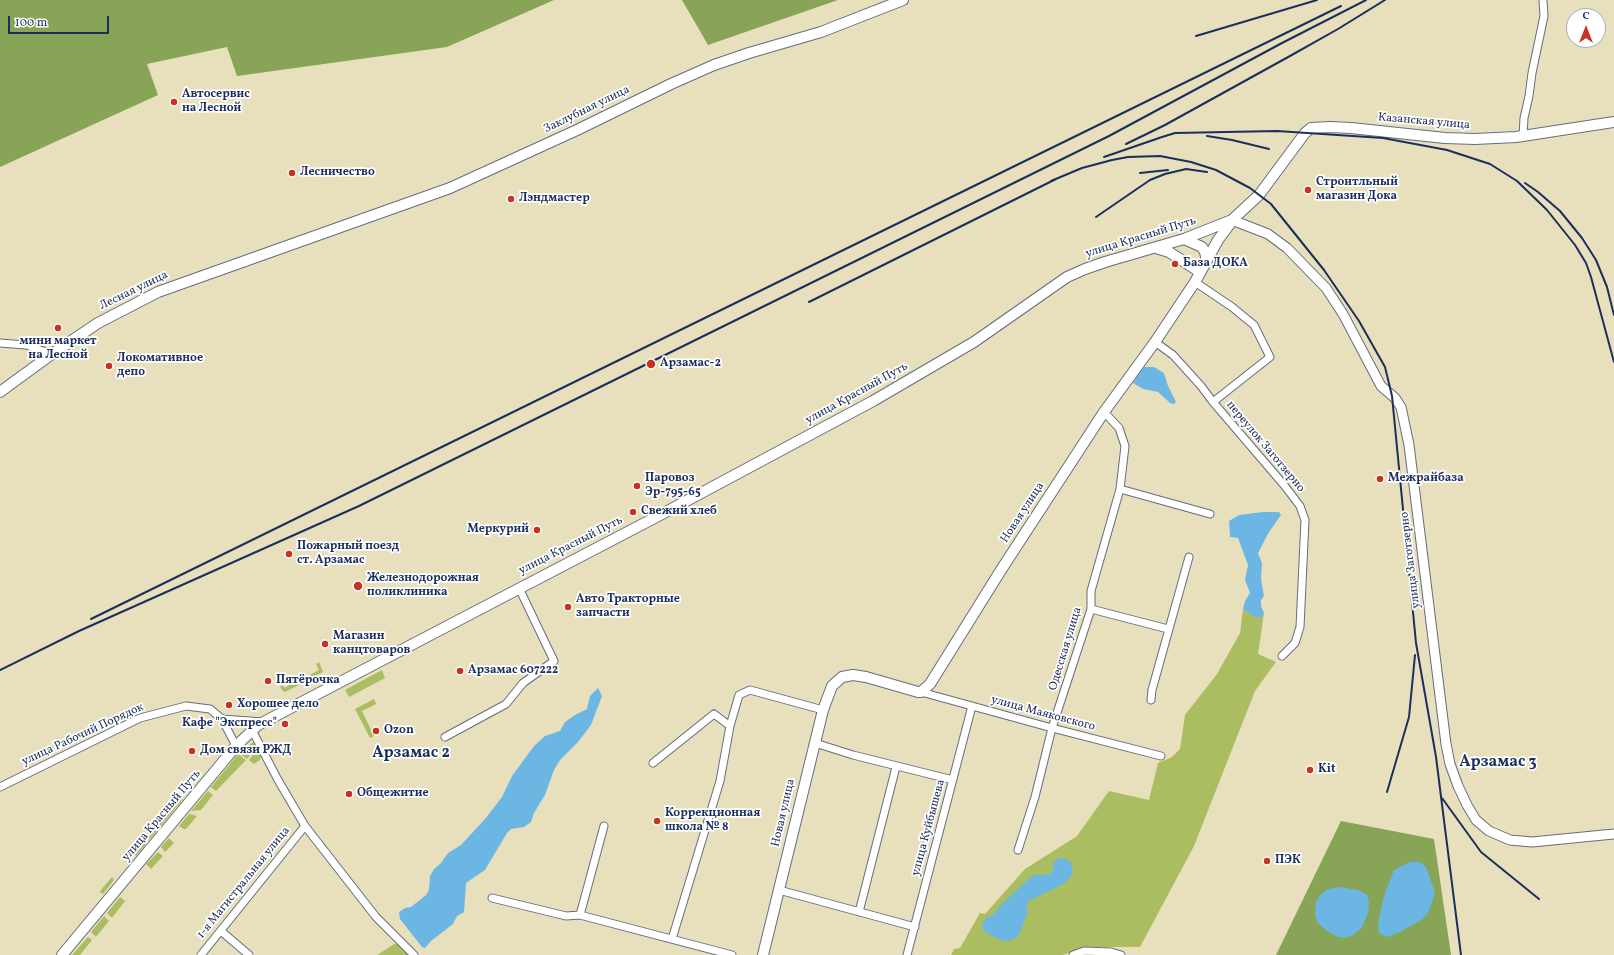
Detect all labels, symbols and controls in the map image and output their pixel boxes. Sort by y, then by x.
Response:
scale bar [10,8,111,34]
north arrow [1566,8,1606,48]
text: С [1582,9,1590,24]
text: 100 m [15,15,47,31]
street label: Заклубная улица [542,83,632,137]
place label: Автосервис на Лесной [182,88,250,116]
marker: Автосервис на Лесной [169,97,179,107]
street label: Казанская улица [1377,111,1471,133]
place label: Лесничество [300,166,375,180]
marker: Лесничество [287,168,297,178]
place label: Строитльный магазин Дока [1316,176,1398,204]
marker: Строитльный магазин Дока [1303,185,1313,195]
place label: Лэндмастер [519,192,590,206]
marker: Лэндмастер [506,194,516,204]
street label: улица Красный Путь [1084,214,1198,262]
place label: База ДОКА [1183,257,1248,271]
marker: База ДОКА [1170,259,1180,269]
street label: Лесная улица [97,268,171,314]
marker: мини маркет на Лесной [53,323,63,333]
place label: мини маркет на Лесной [19,335,97,363]
place label: Локомативное депо [117,352,203,380]
place label: Арзамас-2 [660,357,721,371]
marker: Арзамас-2 [645,358,657,370]
street label: улица Красный Путь [803,360,911,428]
marker: Локомативное депо [104,361,114,371]
street label: переулок Заготзерно [1223,398,1307,496]
place label: Паровоз Эр-795-65 [645,472,701,500]
place label: Межрайбаза [1388,472,1464,486]
marker: Межрайбаза [1375,474,1385,484]
street label: Новая улица [998,480,1048,546]
marker: Паровоз Эр-795-65 [632,481,642,491]
place label: Свежий хлеб [641,505,717,519]
marker: Свежий хлеб [628,507,638,517]
street label: улица Заготзерно [1398,511,1424,609]
street label: улица Красный Путь [517,514,625,578]
place label: Меркурий [467,523,529,537]
marker: Меркурий [532,525,542,535]
place label: Пожарный поезд ст. Арзамас [297,540,399,568]
marker: Пожарный поезд ст. Арзамас [284,549,294,559]
place label: Железнодорожная поликлиника [367,572,479,600]
marker: Железнодорожная поликлиника [352,580,364,592]
place label: Авто Тракторные запчасти [576,593,680,621]
marker: Авто Тракторные запчасти [563,602,573,612]
street label: Одесская улица [1046,606,1086,692]
place label: Магазин канцтоваров [333,630,410,658]
marker: Магазин канцтоваров [320,639,330,649]
place label: Арзамас 607222 [468,664,558,678]
marker: Арзамас 607222 [455,666,465,676]
place label: Пятёрочка [276,674,340,688]
marker: Пятёрочка [263,676,273,686]
street label: улица Маяковского [989,693,1097,735]
place label: Хорошее дело [237,698,319,712]
street label: улица Рабочий Порядок [20,700,146,770]
marker: Хорошее дело [224,700,234,710]
place label: Кафе "Экспресс" [182,717,277,731]
marker: Кафе "Экспресс" [280,719,290,729]
place label: Ozon [384,724,414,738]
marker: Ozon [371,726,381,736]
place label: Дом связи РЖД [200,744,291,758]
district label: Арзамас 2 [372,744,450,764]
marker: Дом связи РЖД [187,746,197,756]
district label: Арзамас 3 [1459,753,1537,773]
place label: Kit [1318,763,1335,777]
marker: Kit [1305,765,1315,775]
street label: улица Красный Путь [120,767,204,865]
street label: Новая улица [769,778,799,848]
street label: улица Куйбышева [909,778,949,878]
place label: Общежитие [357,787,429,801]
marker: Общежитие [344,789,354,799]
place label: Коррекционная школа № 8 [665,807,760,835]
marker: Коррекционная школа № 8 [652,816,662,826]
street label: 1-я Магистральная улица [194,824,294,942]
place label: ПЭК [1275,854,1301,868]
marker: ПЭК [1262,856,1272,866]

